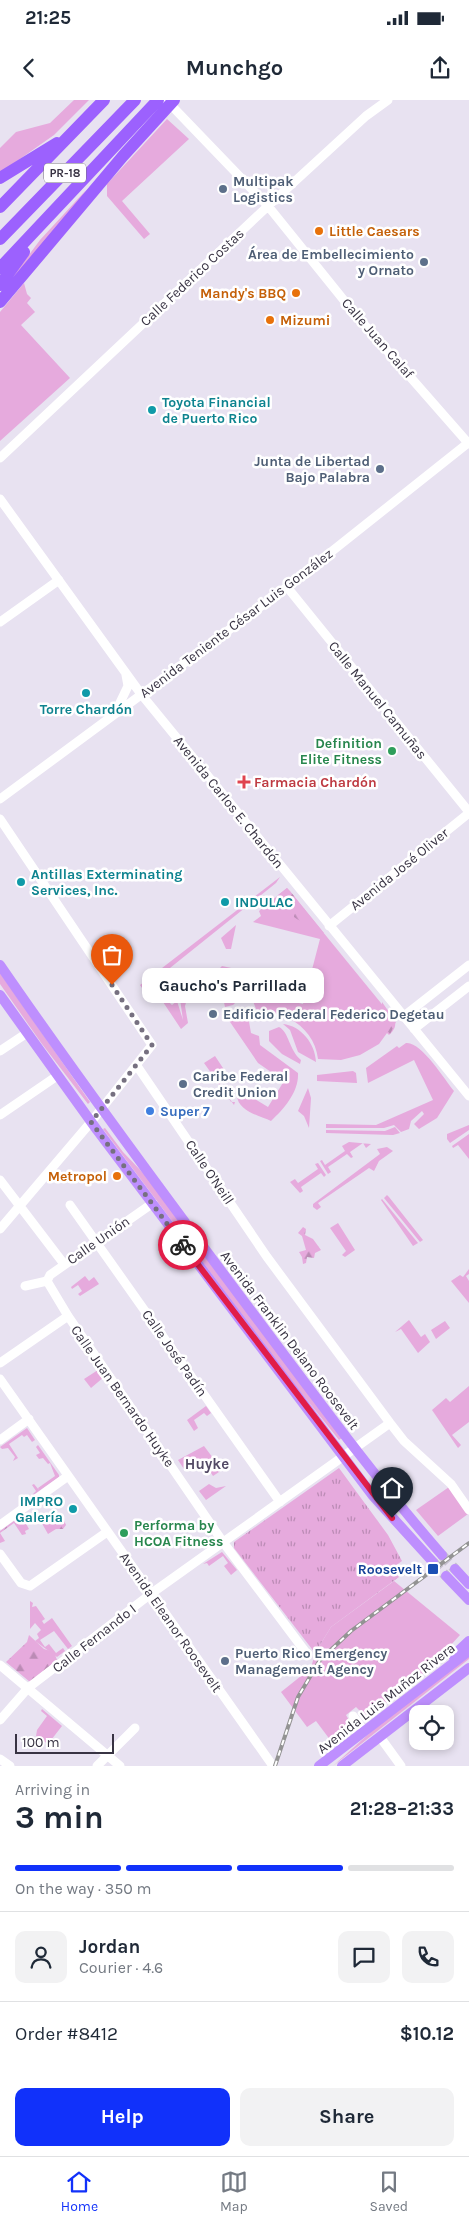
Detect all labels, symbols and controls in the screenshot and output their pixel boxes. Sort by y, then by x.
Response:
text: 21:25 [25,7,71,29]
icon: back [15,54,43,82]
icon: share [426,54,454,82]
text: Munchgo [186,55,283,81]
road number: PR-18 [44,164,86,182]
place label: Multipak Logistics [233,173,294,206]
marker: Multipak Logistics [217,183,229,195]
place label: Little Caesars [329,223,420,240]
street label: Calle Federico Costas [137,225,248,330]
marker: Little Caesars [313,225,325,237]
place label: Área de Embellecimiento y Ornato [248,245,414,279]
marker: Área de Embellecimiento y Ornato [418,256,430,268]
place label: Mandy's BBQ [200,285,286,302]
marker: Mandy's BBQ [290,287,302,299]
street label: Calle Juan Calaf [338,295,417,382]
place label: Mizumi [280,312,330,329]
marker: Mizumi [264,314,276,326]
place label: Toyota Financial de Puerto Rico [162,394,271,427]
marker: Toyota Financial de Puerto Rico [146,404,158,416]
place label: Junta de Libertad Bajo Palabra [254,453,370,486]
marker: Junta de Libertad Bajo Palabra [374,463,386,475]
street label: Avenida Teniente César Luis González [136,545,336,702]
street label: Calle Manuel Camuñas [325,638,430,763]
marker: Torre Chardón [80,687,92,699]
place label: Torre Chardón [40,701,132,718]
street label: Avenida Carlos E. Chardón [170,733,287,872]
place label: Definition Elite Fitness [300,735,382,768]
marker: Definition Elite Fitness [386,745,398,757]
place label: Farmacia Chardón [254,774,377,791]
marker: Farmacia Chardón [238,776,250,788]
street label: Avenida José Oliver [347,824,453,914]
place label: Antillas Exterminating Services, Inc. [31,866,182,899]
marker: Antillas Exterminating Services, Inc. [15,876,27,888]
place label: INDULAC [235,894,293,911]
marker: INDULAC [219,896,231,908]
pin [91,934,133,985]
icon: bag [98,941,126,969]
callout: Gaucho's Parrillada [142,968,324,1002]
text: Gaucho's Parrillada [159,976,307,995]
place label: Edificio Federal Federico Degetau [223,1006,444,1023]
marker: Edificio Federal Federico Degetau [207,1008,219,1020]
place label: Caribe Federal Credit Union [193,1068,288,1101]
marker: Caribe Federal Credit Union [177,1078,189,1090]
place label: Super 7 [160,1103,210,1120]
marker: Super 7 [144,1105,156,1117]
street label: Calle O'Neill [182,1137,237,1208]
place label: Metropol [48,1168,107,1185]
marker: Metropol [111,1170,123,1182]
street label: Calle Unión [64,1213,133,1268]
courier [158,1220,208,1270]
icon: bike [169,1231,197,1259]
street label: Avenida Franklin Delano Roosevelt [217,1248,362,1433]
street label: Calle José Padín [138,1307,211,1400]
street label: Calle Juan Bernardo Huyke [67,1322,178,1470]
district label: Huyke [185,1455,229,1473]
pin [371,1467,413,1518]
icon: home [378,1474,406,1502]
place label: IMPRO Galería [15,1493,63,1526]
marker: IMPRO Galería [67,1503,79,1515]
place label: Performa by HCOA Fitness [134,1517,223,1550]
marker: Performa by HCOA Fitness [118,1527,130,1539]
street label: Avenida Eleanor Roosevelt [116,1549,225,1696]
place label: Roosevelt [358,1561,422,1578]
marker: Roosevelt [426,1562,440,1576]
street label: Calle Fernando I [49,1600,140,1676]
street label: Avenida Luis Muñoz Rivera [314,1639,458,1757]
place label: Puerto Rico Emergency Management Agency [235,1645,387,1678]
marker: Puerto Rico Emergency Management Agency [219,1655,231,1667]
map controls [409,1705,454,1750]
button: locate [409,1705,454,1750]
scale bar [15,1731,114,1754]
text: 100 m [22,1734,60,1751]
text: Arriving in [15,1780,90,1799]
text: 21:28–21:33 [350,1798,454,1820]
text: 3 min [15,1799,104,1836]
text: On the way · 350 m [15,1879,152,1898]
button: person [15,1931,67,1983]
button: chat [338,1931,390,1983]
button: phone [402,1931,454,1983]
text: Jordan [79,1936,140,1958]
text: Courier · 4.6 [79,1958,163,1977]
text: Order #8412 [15,2023,118,2045]
text: $10.12 [400,2023,454,2045]
button: Help [15,2088,230,2146]
button: Share [240,2088,454,2146]
tab: Home [61,2168,98,2215]
tab: Map [220,2168,248,2215]
tab: Saved [369,2168,408,2215]

